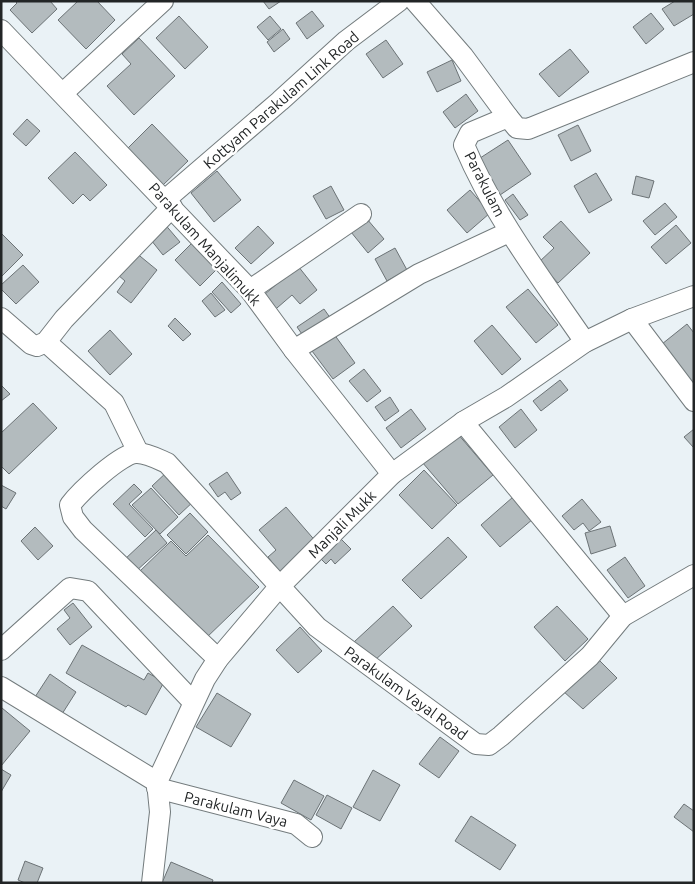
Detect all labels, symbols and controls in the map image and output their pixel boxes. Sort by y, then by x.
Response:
street label: Kottyam Parakulam Link Road [200,28,362,172]
street label: Parakulam [461,149,509,219]
street label: Parakulam Manjalimukk [145,179,265,309]
street label: Manjali Mukk [305,486,380,561]
street label: Parakulam Vayal Road [341,643,471,743]
street label: Parakulam Vaya [183,788,289,830]

